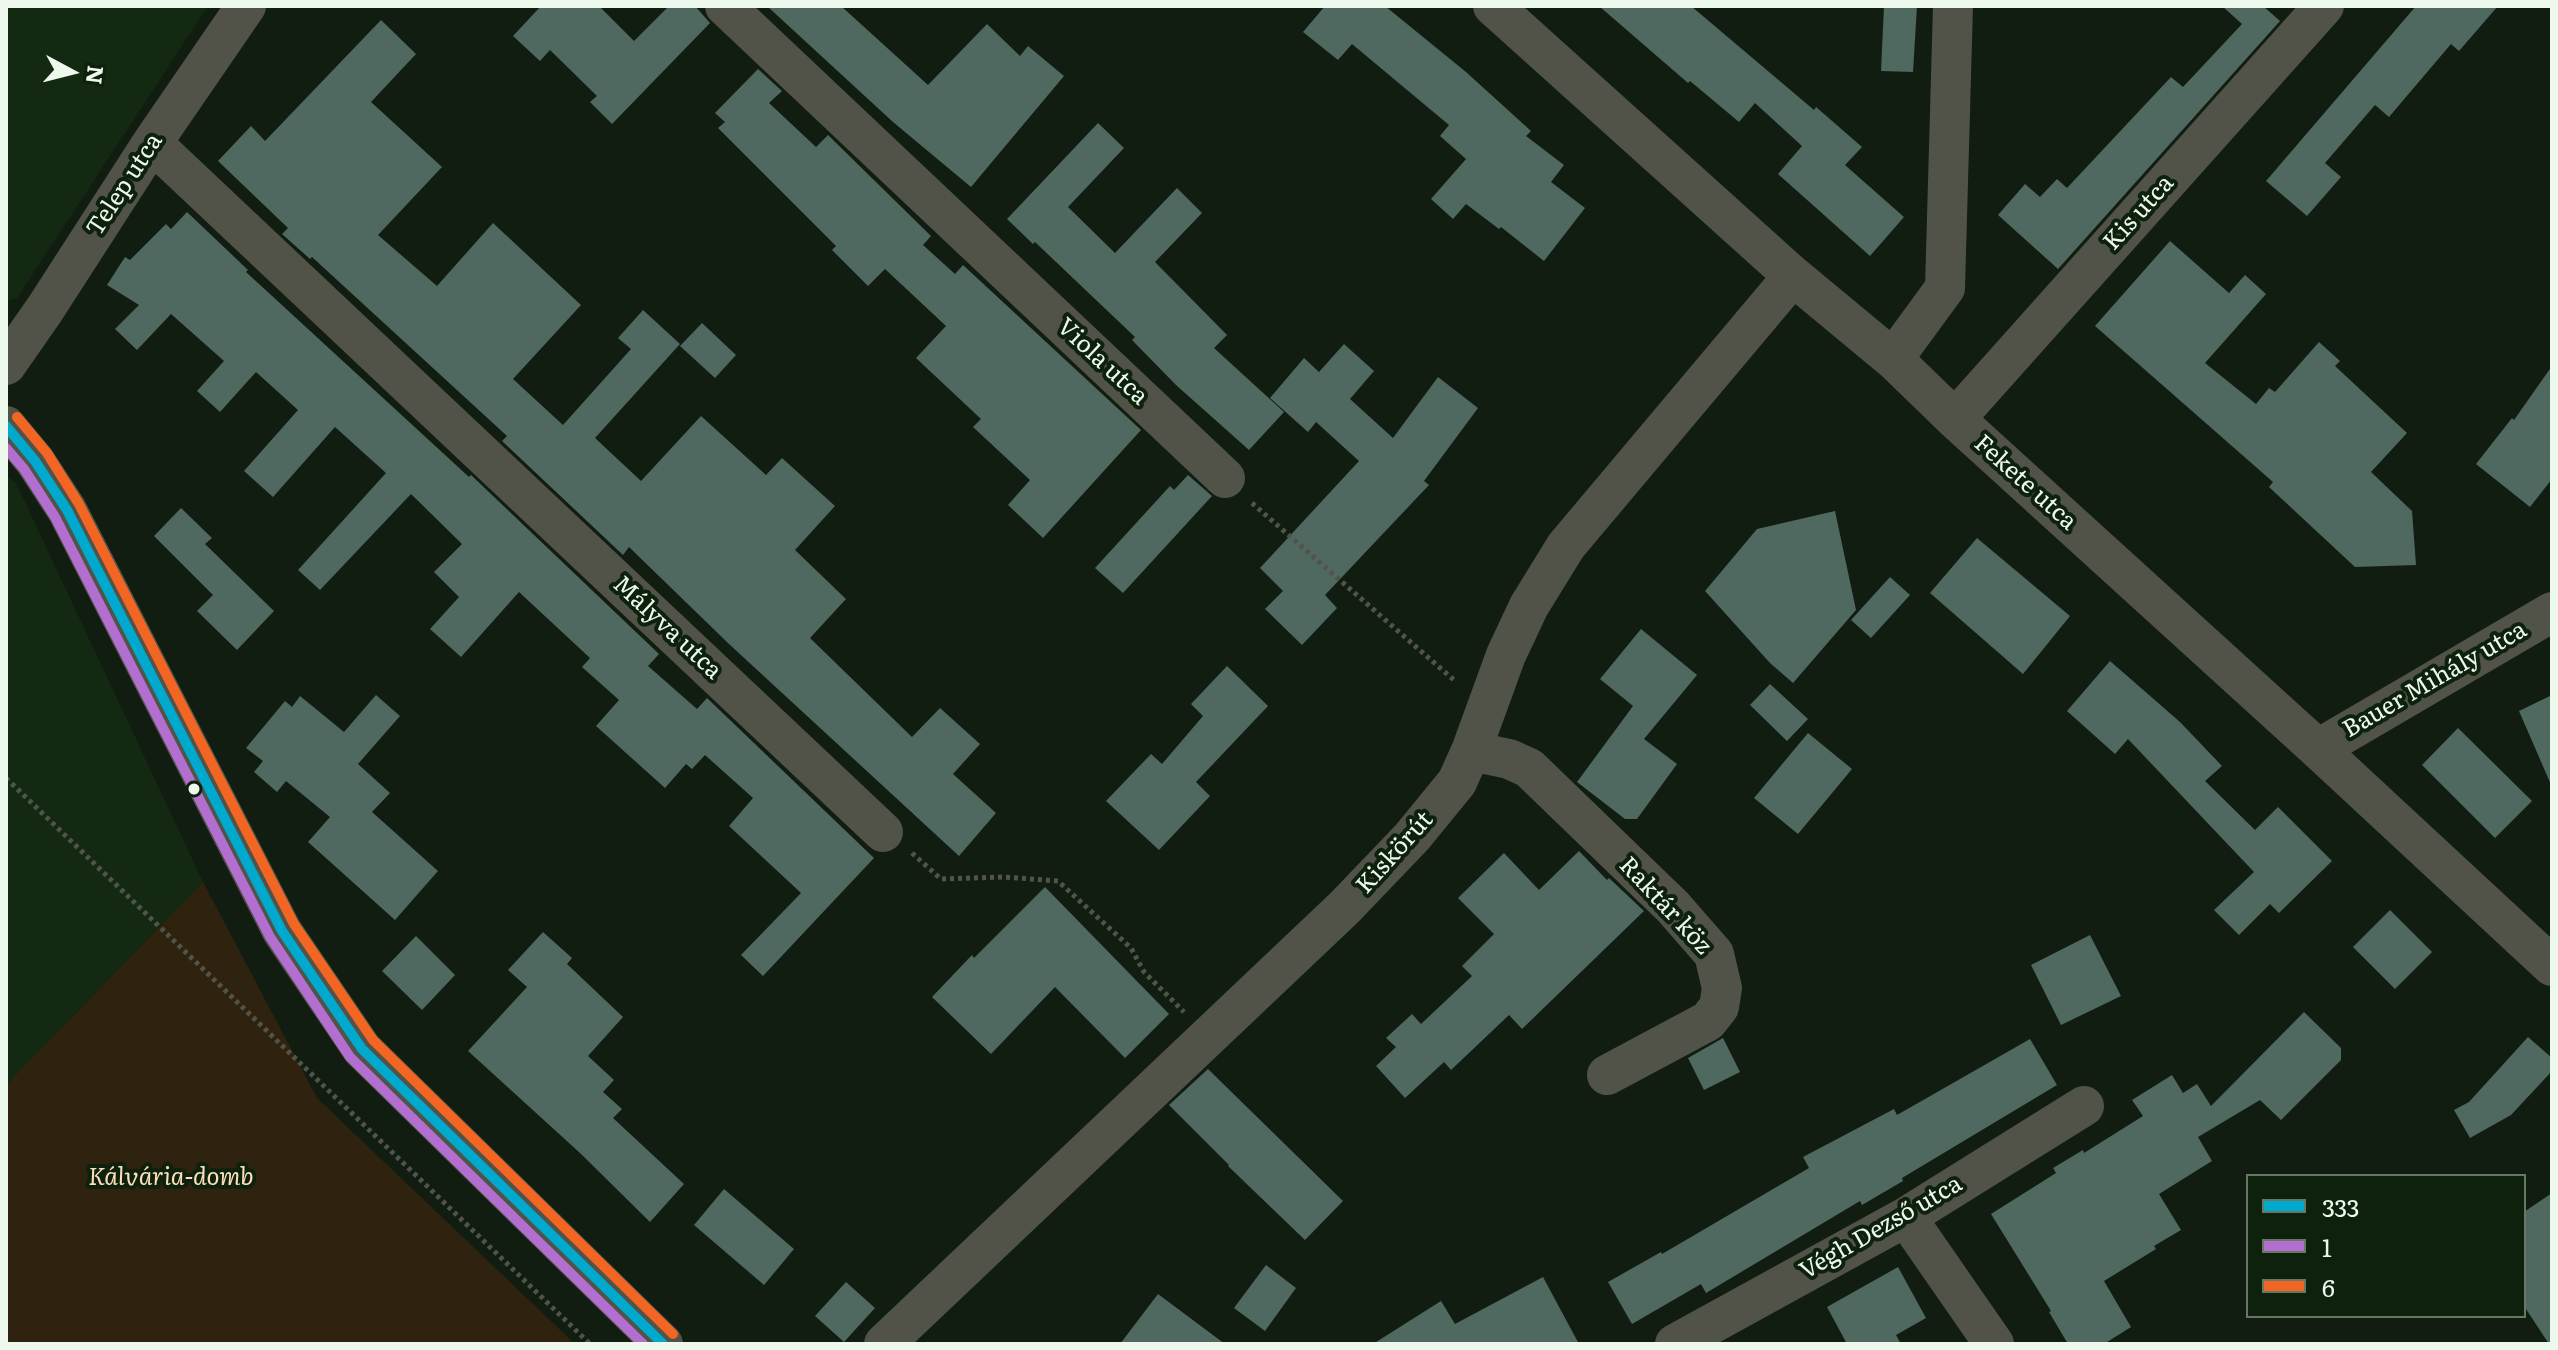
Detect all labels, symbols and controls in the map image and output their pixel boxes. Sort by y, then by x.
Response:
north arrow [32,32,112,112]
text: N [79,64,114,86]
street label: Telep utca [81,128,169,242]
street label: Kis utca [2098,170,2180,256]
street label: Viola utca [1051,313,1153,411]
street label: Fekete utca [1968,429,2082,537]
street label: Mályva utca [607,570,727,686]
street label: Bauer Mihály utca [2338,616,2532,744]
unlabelled marker [186,781,202,797]
street label: Kiskörút [1351,806,1439,900]
street label: Raktár köz [1613,851,1717,961]
park label: Kálvária-domb [88,1164,254,1192]
street label: Végh Dezső utca [1795,1170,1967,1286]
legend [2246,1174,2526,1318]
text: 333 [2322,1189,2360,1224]
text: 1 [2322,1229,2332,1264]
text: 6 [2322,1269,2335,1304]

